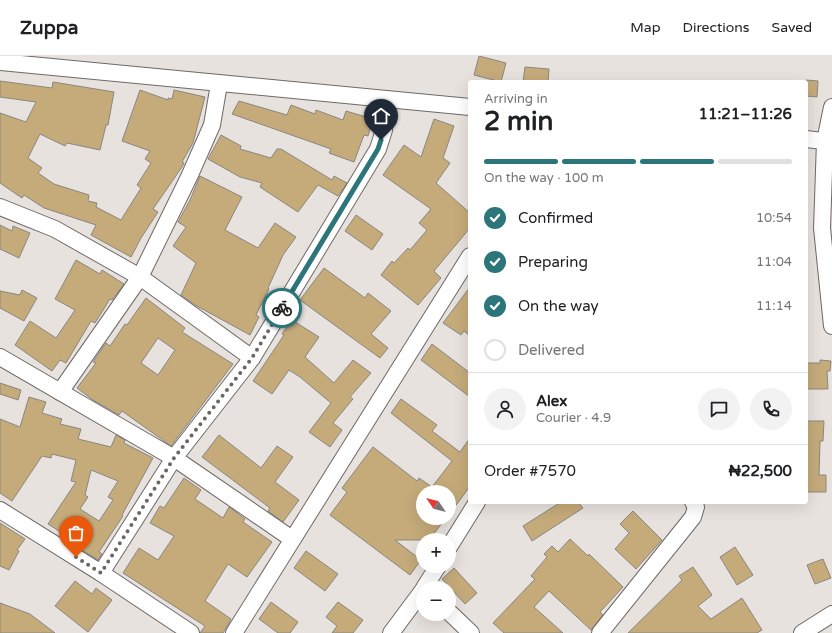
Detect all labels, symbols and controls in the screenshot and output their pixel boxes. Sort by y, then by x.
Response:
text: Zuppa [20,17,78,39]
text: Map [630,19,661,36]
text: Directions [683,19,750,36]
text: Saved [772,19,812,36]
text: Arriving in [484,91,548,107]
pin [364,99,398,140]
icon: home [370,105,392,127]
text: 11:21–11:26 [699,105,792,123]
text: 2 min [484,106,553,137]
text: On the way · 100 m [484,170,604,186]
icon: check [484,207,506,229]
text: Confirmed [518,209,593,227]
text: 10:54 [756,210,792,226]
icon: check [484,251,506,273]
text: Preparing [518,253,588,271]
text: 11:04 [756,254,792,270]
courier [262,288,302,328]
icon: check [484,295,506,317]
icon: bike [271,297,293,319]
text: On the way [518,297,598,315]
text: 11:14 [756,298,792,314]
text: Delivered [518,341,585,359]
button: person [484,388,526,430]
button: chat [698,388,740,430]
button: phone [750,388,792,430]
text: Alex [536,392,567,410]
text: Courier · 4.9 [536,410,611,426]
text: Order #7570 [484,462,576,480]
text: ₦22,500 [728,462,792,480]
north arrow [416,485,456,525]
map controls [416,485,456,621]
pin [59,516,93,557]
icon: bag [65,522,87,544]
button: + [416,533,456,573]
button: − [416,581,456,621]

